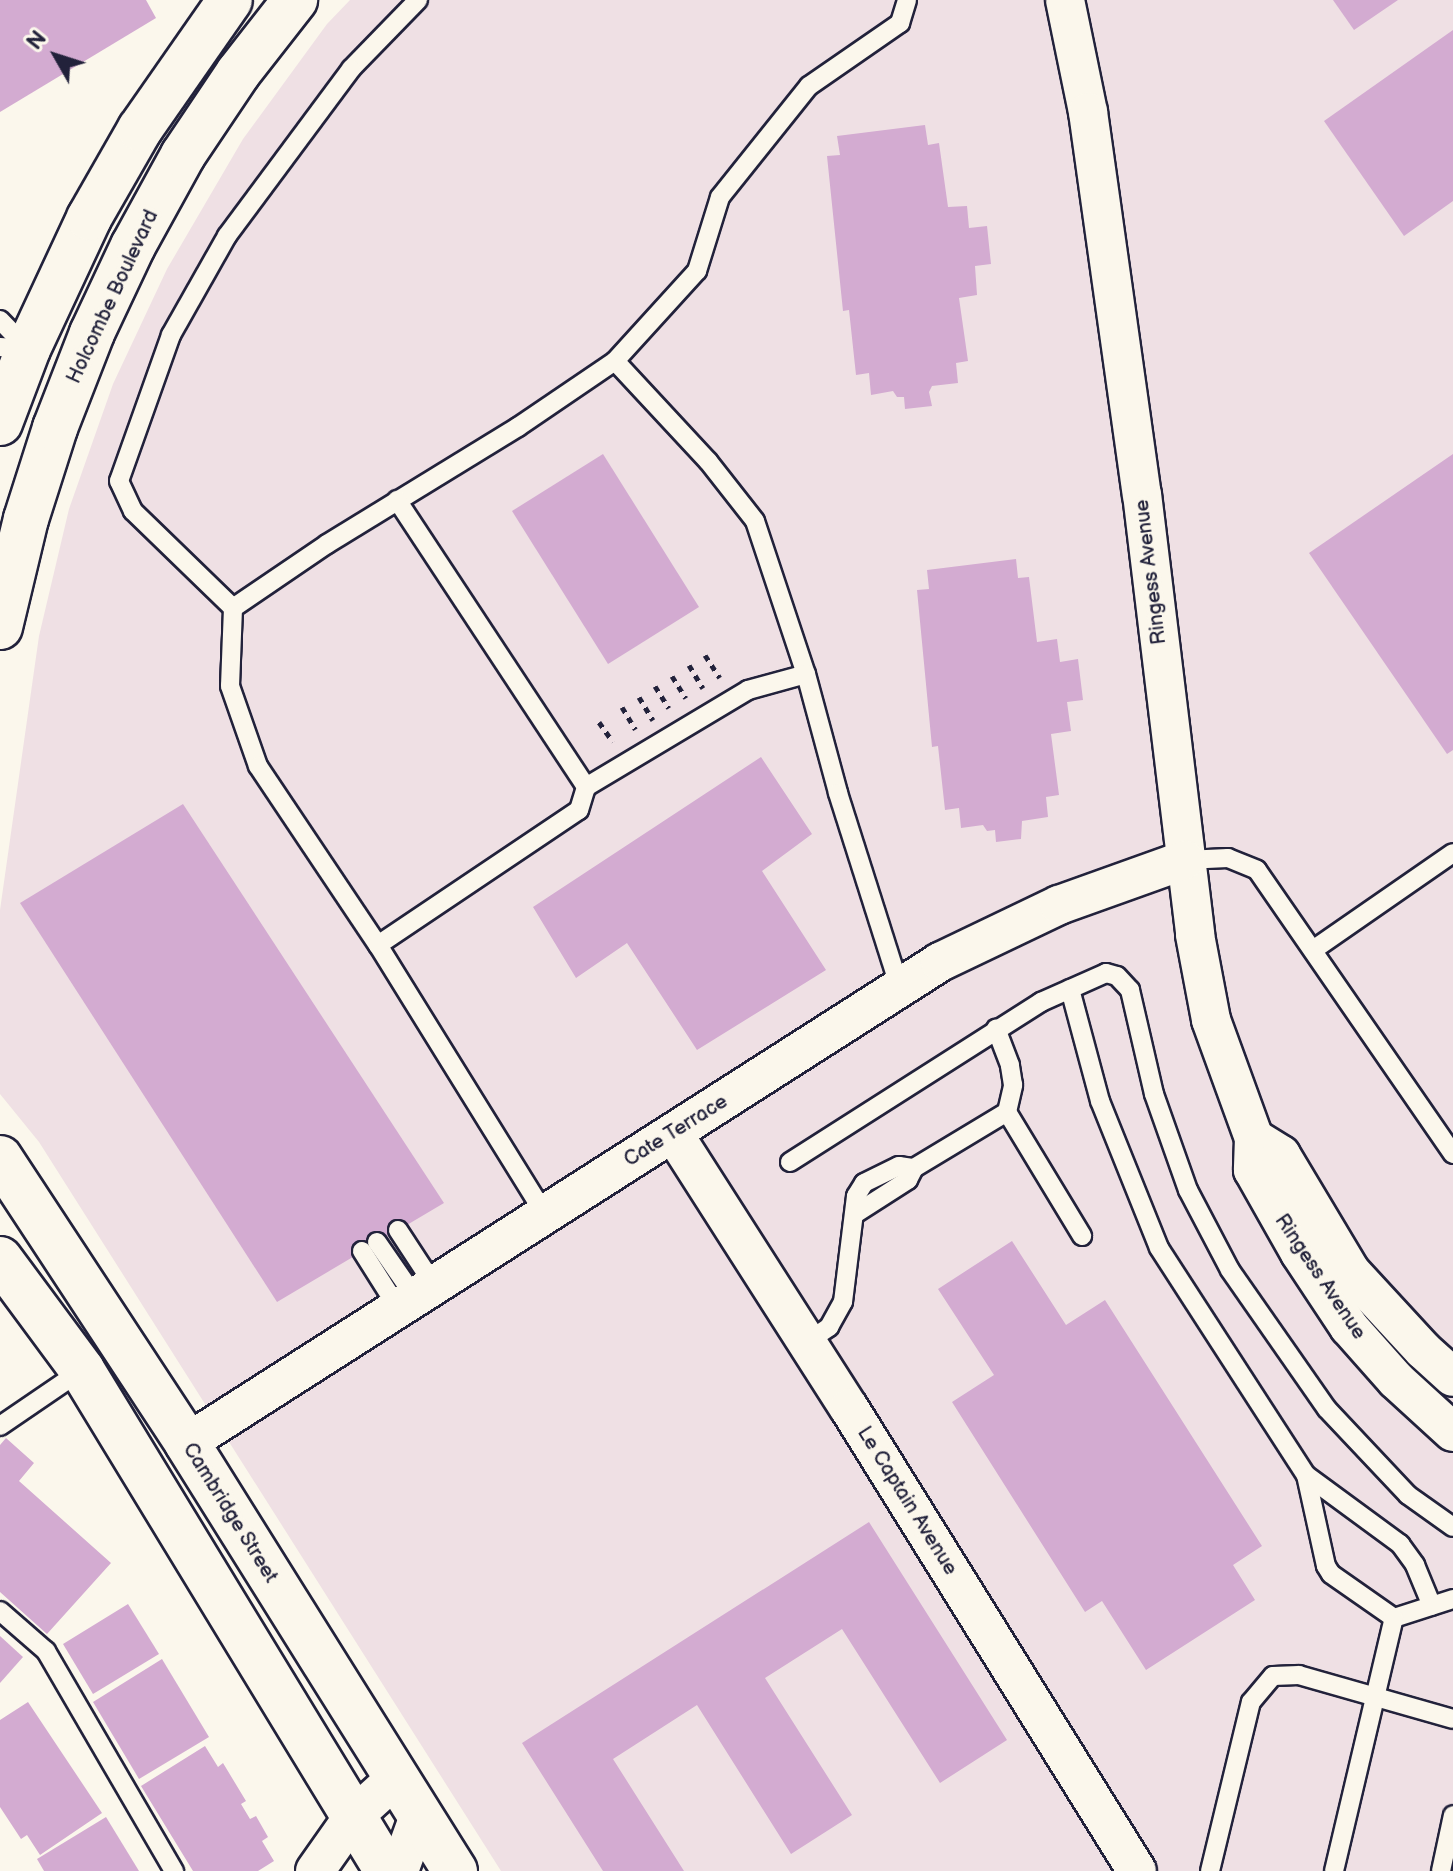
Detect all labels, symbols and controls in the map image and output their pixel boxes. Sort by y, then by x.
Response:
north arrow [16,16,96,96]
text: N [21,26,53,56]
street label: Holcombe Boulevard [62,206,164,388]
street label: Ringess Avenue [1130,498,1172,646]
street label: Cate Terrace [620,1090,732,1172]
street label: Ringess Avenue [1269,1210,1371,1344]
street label: Le Captain Avenue [852,1422,962,1580]
street label: Cambridge Street [177,1439,283,1587]

